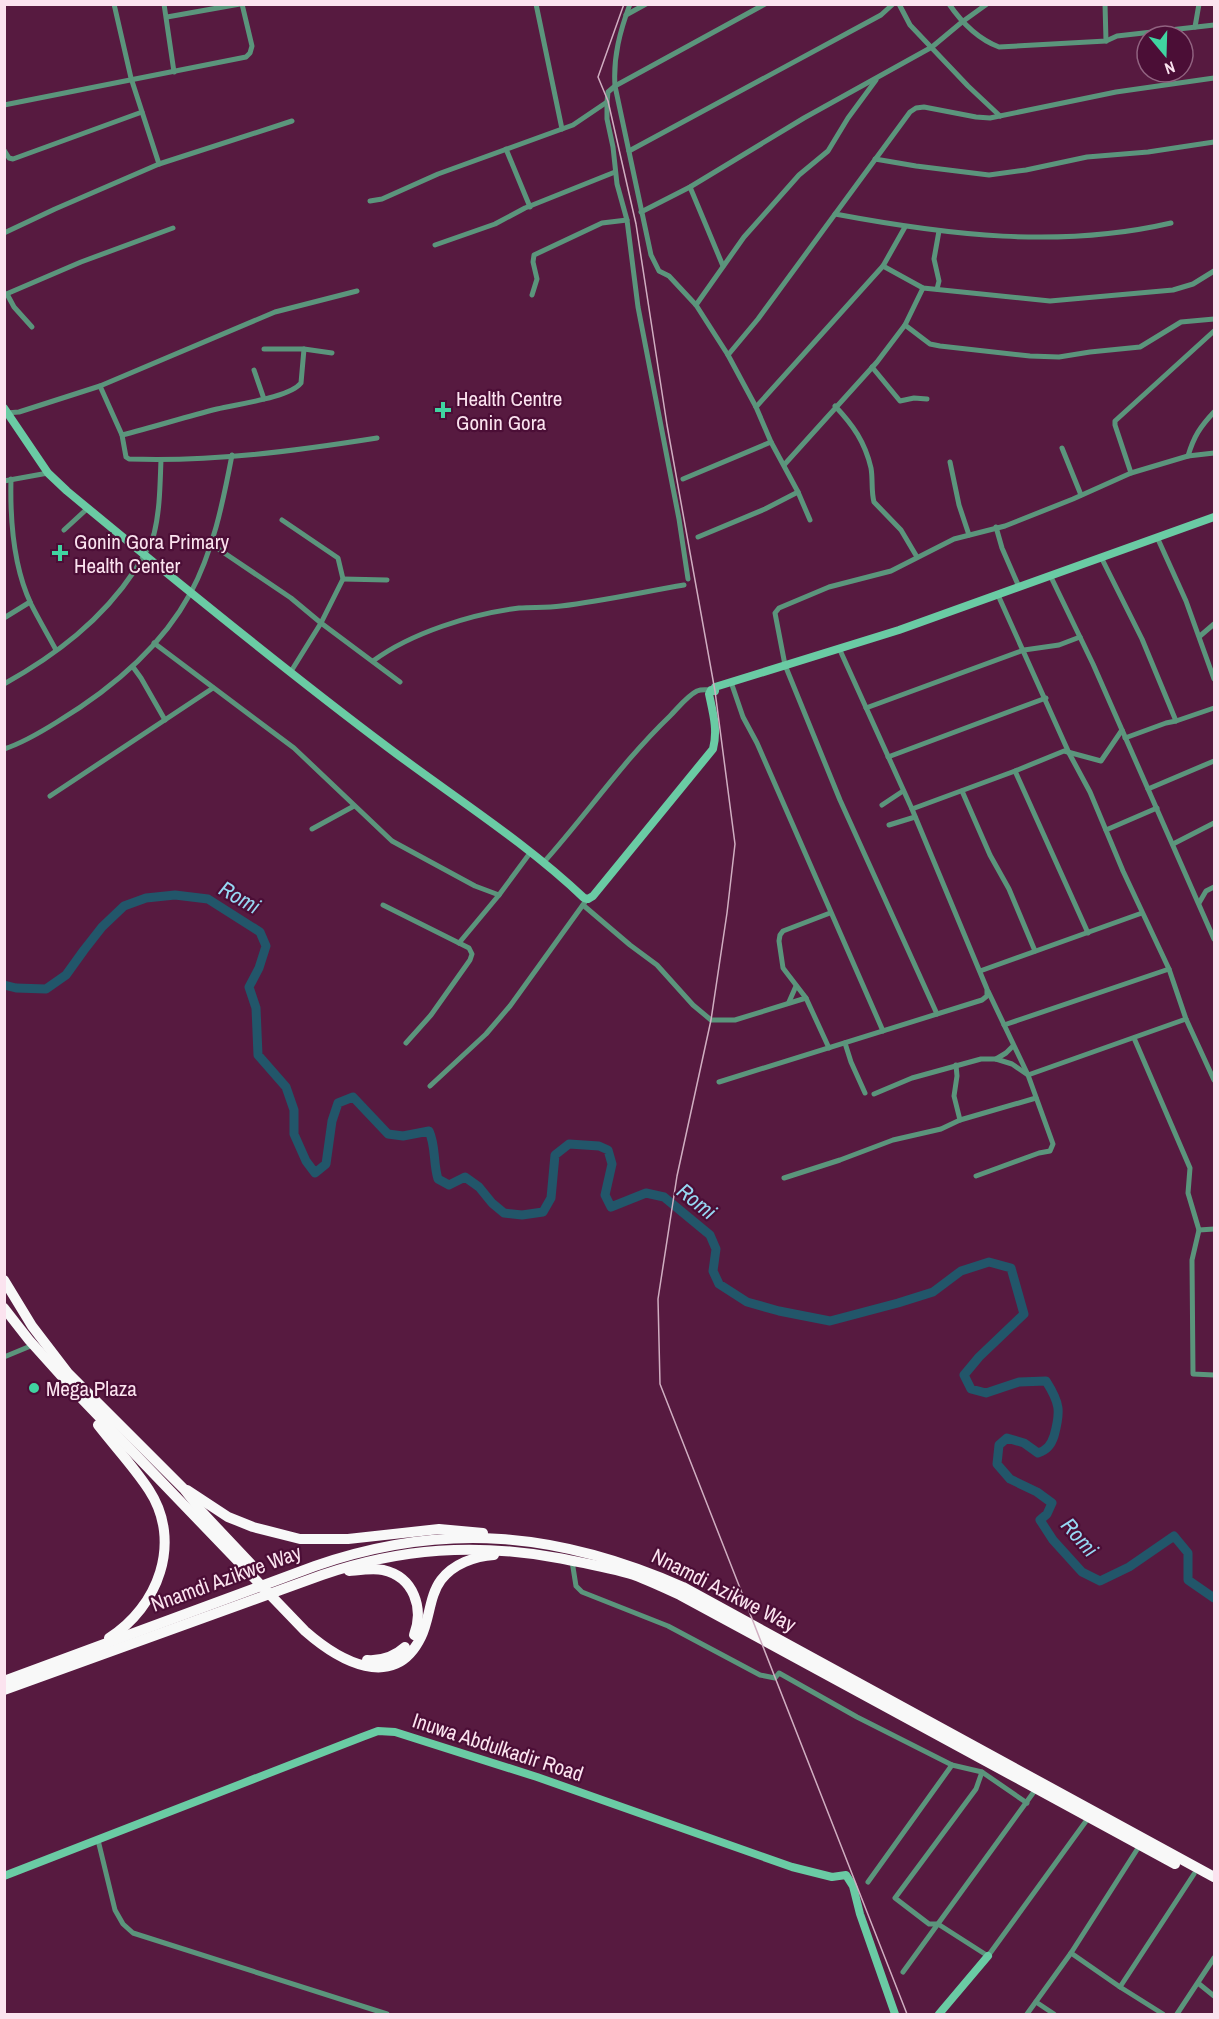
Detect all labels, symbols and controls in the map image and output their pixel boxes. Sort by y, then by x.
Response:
north arrow [1135,24,1195,84]
text: N [1162,56,1178,80]
place label: Health Centre Gonin Gora [456,384,562,437]
marker: Health Centre Gonin Gora [434,401,452,419]
place label: Gonin Gora Primary Health Center [74,527,229,580]
marker: Gonin Gora Primary Health Center [51,544,69,562]
water label: Romi [214,873,266,921]
water label: Romi [671,1176,723,1226]
place label: Mega Plaza [46,1374,137,1403]
marker: Mega Plaza [27,1381,41,1395]
water label: Romi [1055,1511,1105,1563]
street label: Nnamdi Azikwe Way [147,1537,306,1619]
street label: Nnamdi Azikwe Way [647,1541,801,1639]
street label: Inuwa Abdulkadir Road [409,1706,587,1788]

